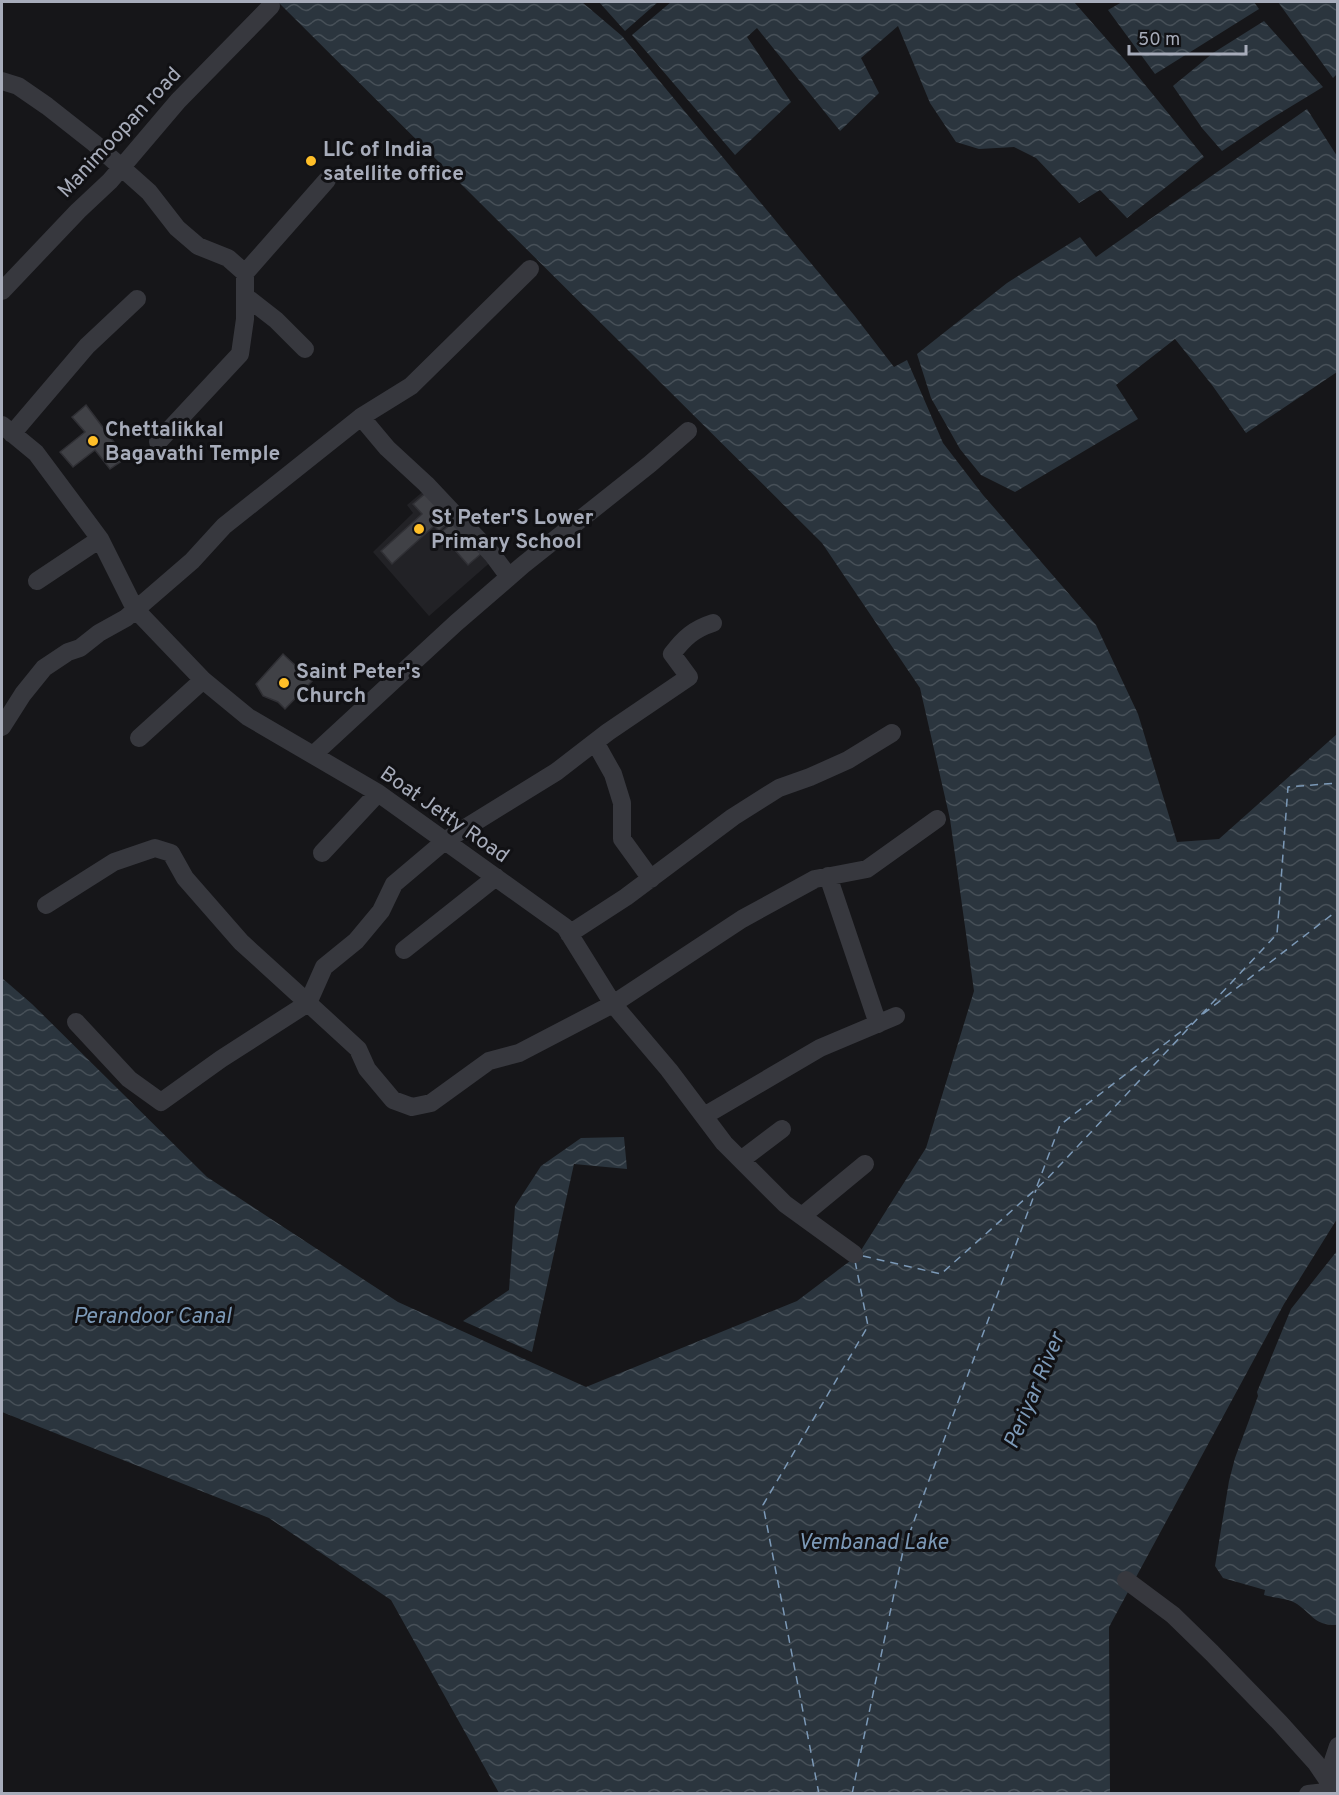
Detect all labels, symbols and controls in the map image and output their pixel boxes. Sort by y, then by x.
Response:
scale bar [1129,18,1246,56]
text: 50 m [1138,29,1180,52]
street label: Manimoopan road [52,62,188,204]
place label: LIC of India satellite office [323,137,464,188]
marker: LIC of India satellite office [304,154,318,168]
place label: Chettalikkal Bagavathi Temple [105,417,280,468]
marker: Chettalikkal Bagavathi Temple [86,434,100,448]
place label: St Peter'S Lower Primary School [431,505,594,556]
marker: St Peter'S Lower Primary School [412,522,426,536]
place label: Saint Peter's Church [296,659,421,710]
marker: Saint Peter's Church [277,676,291,690]
street label: Boat Jetty Road [374,761,514,870]
water label: Perandoor Canal [73,1304,232,1331]
water label: Periyar River [999,1327,1072,1453]
water label: Vembanad Lake [798,1530,949,1557]

